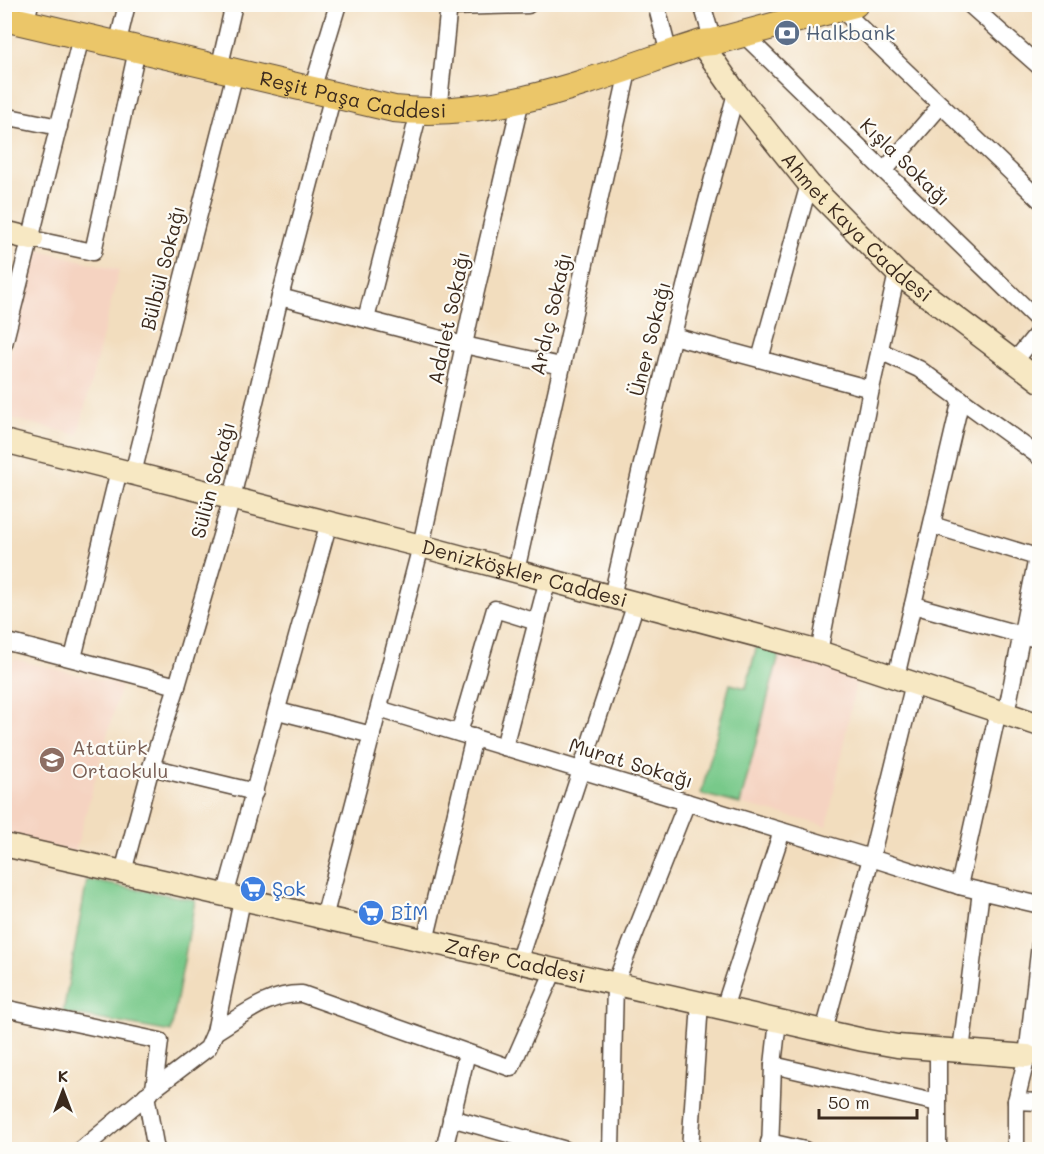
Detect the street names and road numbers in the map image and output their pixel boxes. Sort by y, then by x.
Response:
street label: Reşit Paşa Caddesi [257,64,447,123]
street label: Kışla Sokağı [855,112,956,211]
street label: Ahmet Kaya Caddesi [776,146,938,307]
street label: Bülbül Sokağı [134,203,190,333]
street label: Adalet Sokağı [421,249,475,387]
street label: Ardıç Sokağı [523,250,577,378]
street label: Üner Sokağı [622,279,676,399]
street label: Sülün Sokağı [184,419,240,541]
street label: Denizköşkler Caddesi [419,533,630,612]
street label: Murat Sokağı [566,731,697,793]
street label: Zafer Caddesi [443,932,588,989]

